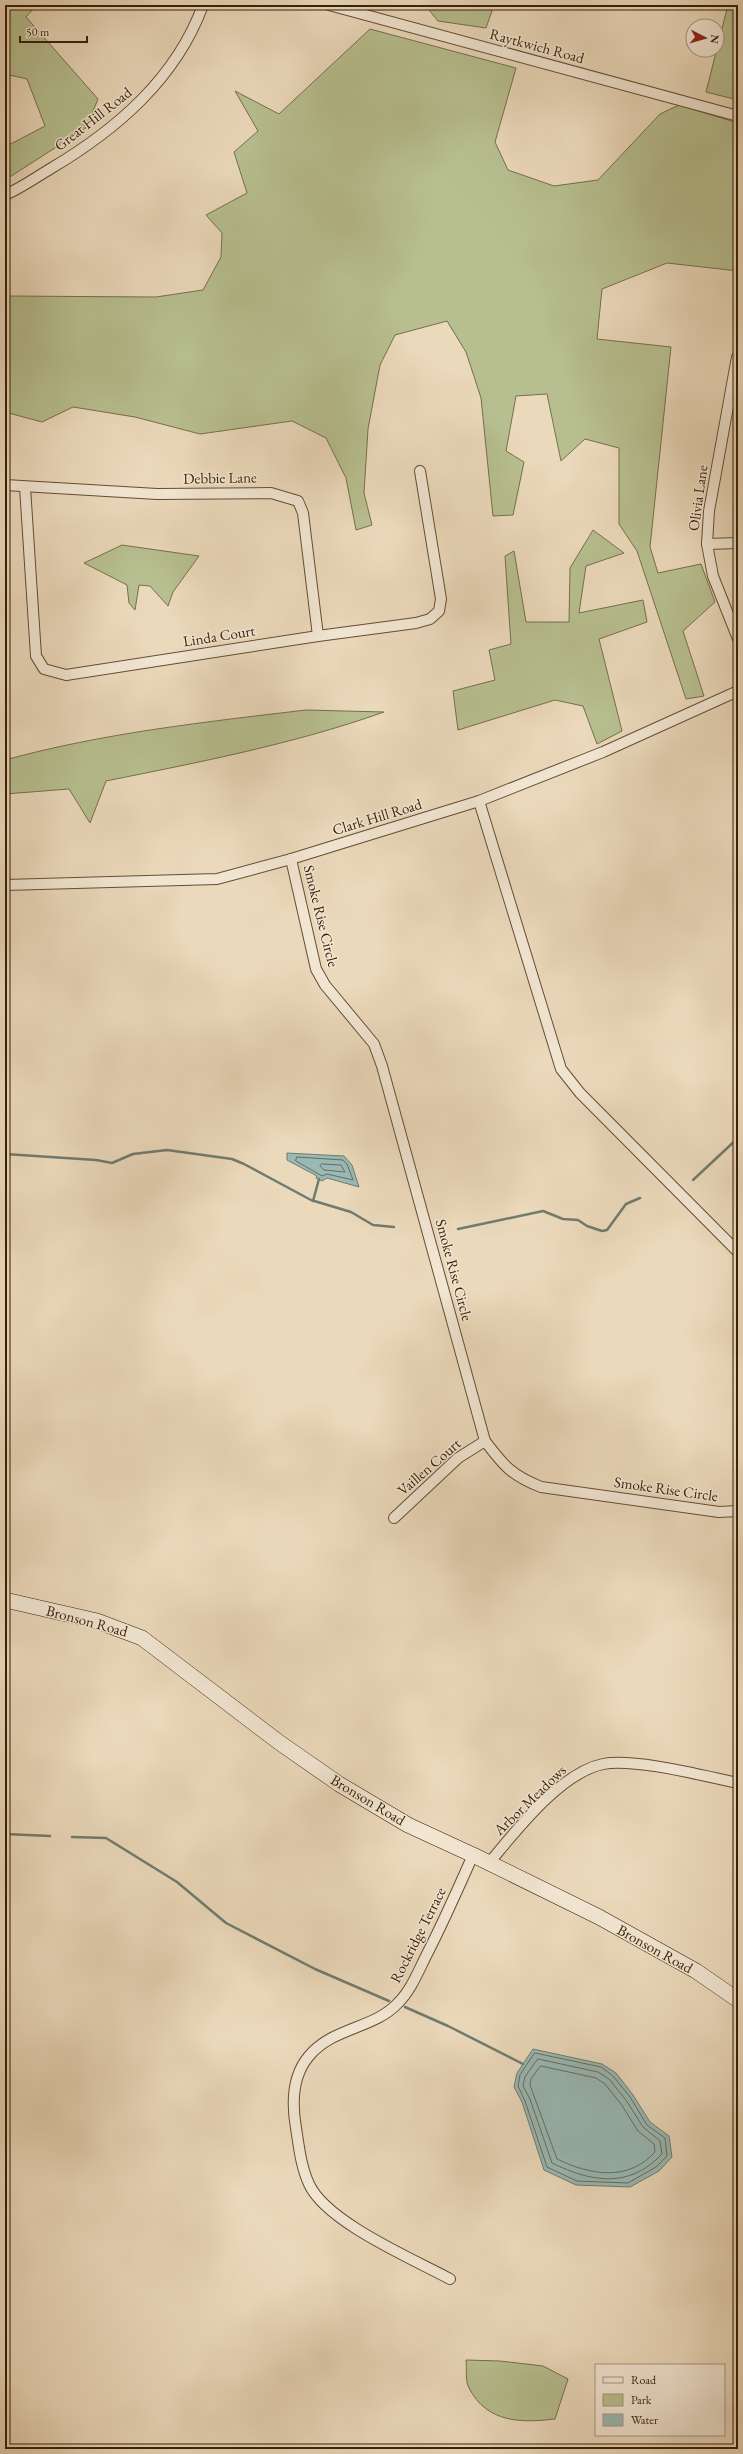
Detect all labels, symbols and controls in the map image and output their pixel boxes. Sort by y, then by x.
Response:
scale bar [20,18,87,44]
north arrow [685,18,725,58]
text: 50 m [26,24,50,40]
street label: Raytkwich Road [488,24,587,67]
text: N [708,34,722,44]
street label: Great Hill Road [50,82,135,155]
street label: Olivia Lane [683,464,712,532]
street label: Debbie Lane [183,467,257,488]
street label: Linda Court [182,620,257,651]
street label: Clark Hill Road [330,794,424,839]
street label: Smoke Rise Circle [300,863,343,969]
street label: Smoke Rise Circle [432,1217,477,1323]
street label: Vaillen Court [393,1434,465,1499]
street label: Smoke Rise Circle [613,1472,719,1505]
street label: Bronson Road [44,1601,130,1641]
street label: Arbor Meadows [489,1760,570,1840]
street label: Bronson Road [327,1770,409,1829]
street label: Rockridge Terrace [385,1884,450,1986]
street label: Bronson Road [614,1920,697,1977]
legend [595,2364,725,2436]
text: Road [631,2372,657,2388]
text: Park [631,2392,652,2408]
text: Water [631,2412,658,2428]

